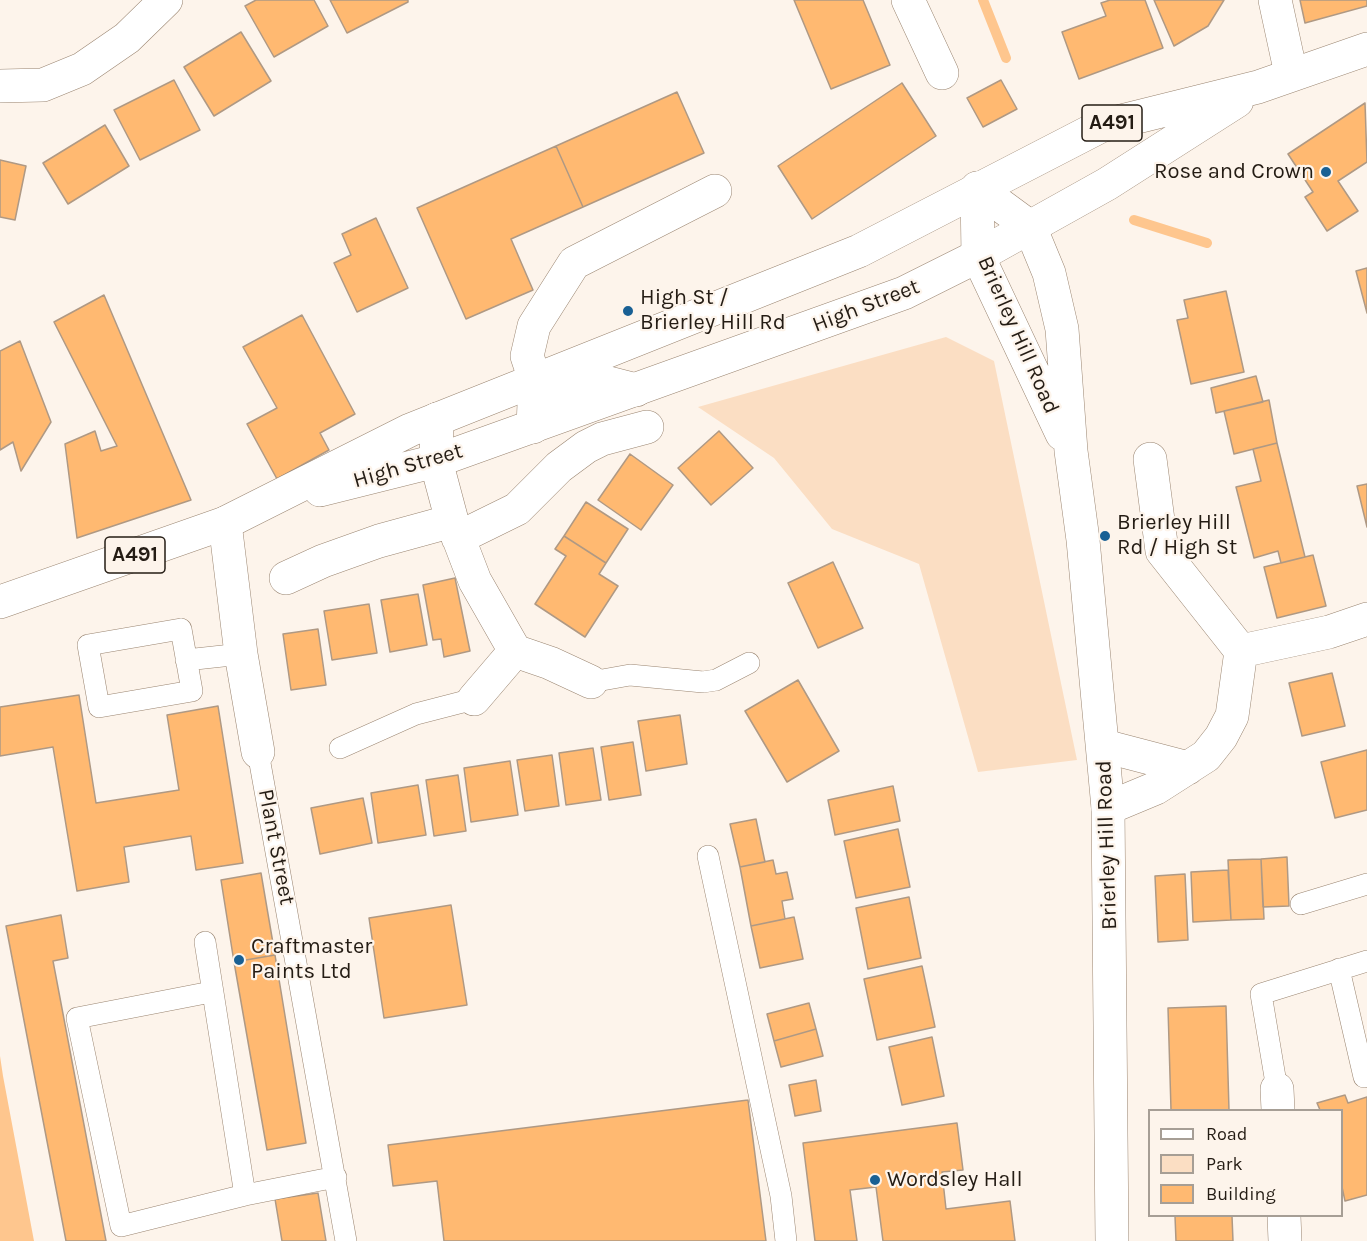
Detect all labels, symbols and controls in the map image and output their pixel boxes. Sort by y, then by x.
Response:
road number: A491 [1082,105,1142,141]
place label: Rose and Crown [1154,159,1314,185]
marker: Rose and Crown [1319,165,1333,179]
street label: Brierley Hill Road [971,252,1065,418]
street label: High Street [809,274,923,338]
place label: High St / Brierley Hill Rd [640,285,786,336]
marker: High St / Brierley Hill Rd [621,304,635,318]
street label: High Street [350,438,466,494]
place label: Brierley Hill Rd / High St [1117,510,1237,562]
marker: Brierley Hill Rd / High St [1098,529,1112,543]
road number: A491 [105,537,165,573]
street label: Brierley Hill Road [1091,760,1123,930]
street label: Plant Street [252,787,300,907]
place label: Craftmaster Paints Ltd [251,934,372,986]
marker: Craftmaster Paints Ltd [232,953,246,967]
legend [1148,1109,1343,1217]
text: Road [1206,1123,1247,1145]
text: Park [1206,1153,1243,1175]
place label: Wordsley Hall [887,1167,1023,1193]
marker: Wordsley Hall [868,1173,882,1187]
text: Building [1206,1183,1276,1205]

